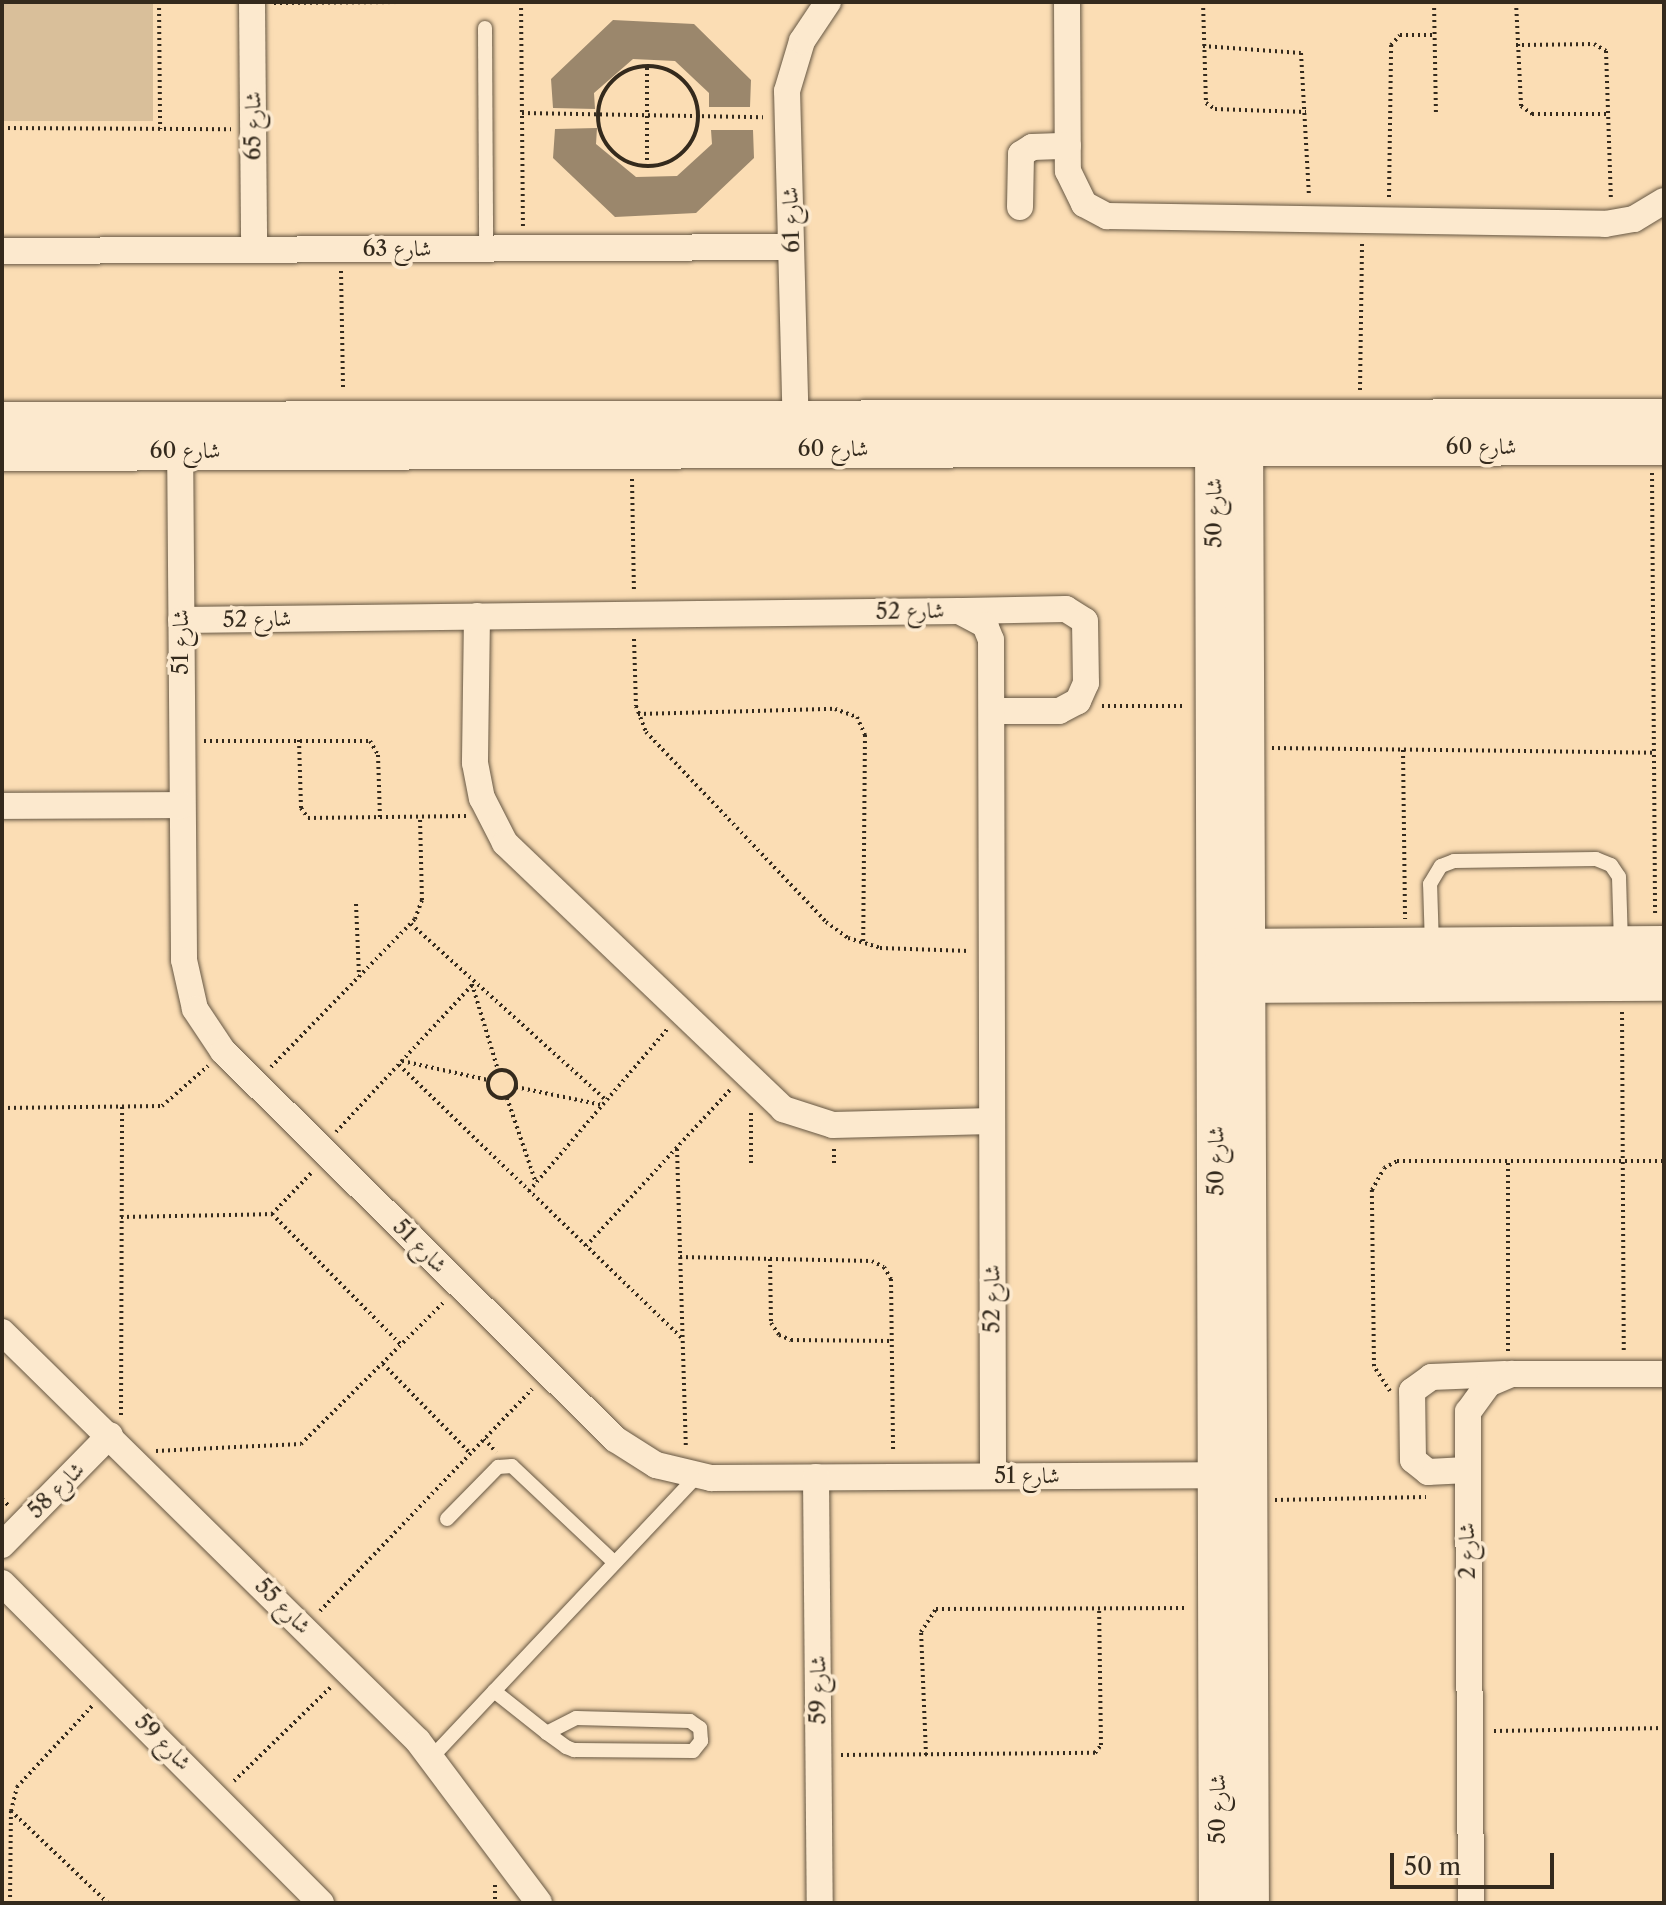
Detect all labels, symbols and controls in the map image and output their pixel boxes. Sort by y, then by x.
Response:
street label: شارع 65 [240,92,266,160]
street label: شارع 61 [777,186,805,254]
street label: شارع 63 [362,236,432,262]
street label: شارع 60 [1446,434,1516,460]
street label: شارع 60 [798,436,868,462]
street label: شارع 60 [150,438,220,464]
street label: شارع 50 [1201,478,1227,548]
street label: شارع 52 [875,597,945,625]
street label: شارع 52 [222,605,292,633]
street label: شارع 51 [168,609,194,675]
street label: شارع 50 [1203,1126,1229,1196]
street label: شارع 51 [388,1214,452,1278]
street label: شارع 52 [979,1265,1005,1333]
street label: شارع 58 [22,1456,90,1524]
street label: شارع 51 [994,1463,1060,1489]
street label: شارع 2 [1453,1522,1481,1580]
street label: شارع 55 [250,1573,316,1639]
street label: شارع 59 [805,1656,831,1724]
street label: شارع 59 [129,1708,197,1776]
street label: شارع 50 [1205,1774,1231,1844]
scale bar [1394,1837,1558,1887]
text: 50 m [1404,1852,1461,1881]

